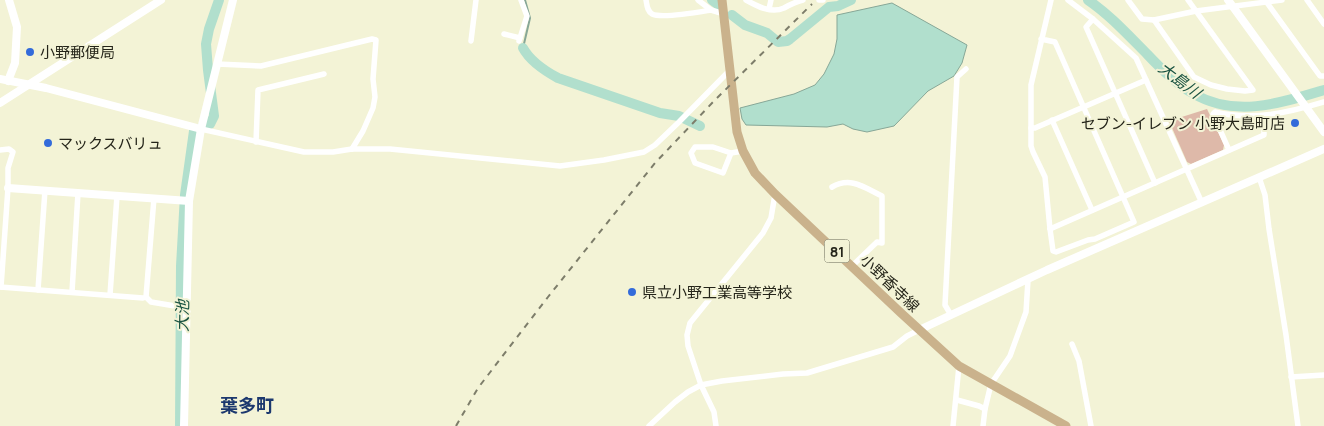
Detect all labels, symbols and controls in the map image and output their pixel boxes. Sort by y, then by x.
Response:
place label: 小野郵便局 [40,42,115,63]
marker: 小野郵便局 [24,46,36,58]
water label: 大島川 [1154,57,1207,104]
place label: セブン-イレブン 小野大島町店 [1081,113,1285,134]
marker: セブン-イレブン 小野大島町店 [1289,117,1301,129]
place label: マックスバリュ [58,133,163,154]
marker: マックスバリュ [42,137,54,149]
road number: 81 [824,240,850,262]
street label: 小野香寺線 [856,249,924,317]
place label: 県立小野工業高等学校 [642,282,792,303]
marker: 県立小野工業高等学校 [626,286,638,298]
water label: 大池 [171,298,193,332]
district label: 葉多町 [220,393,274,417]

